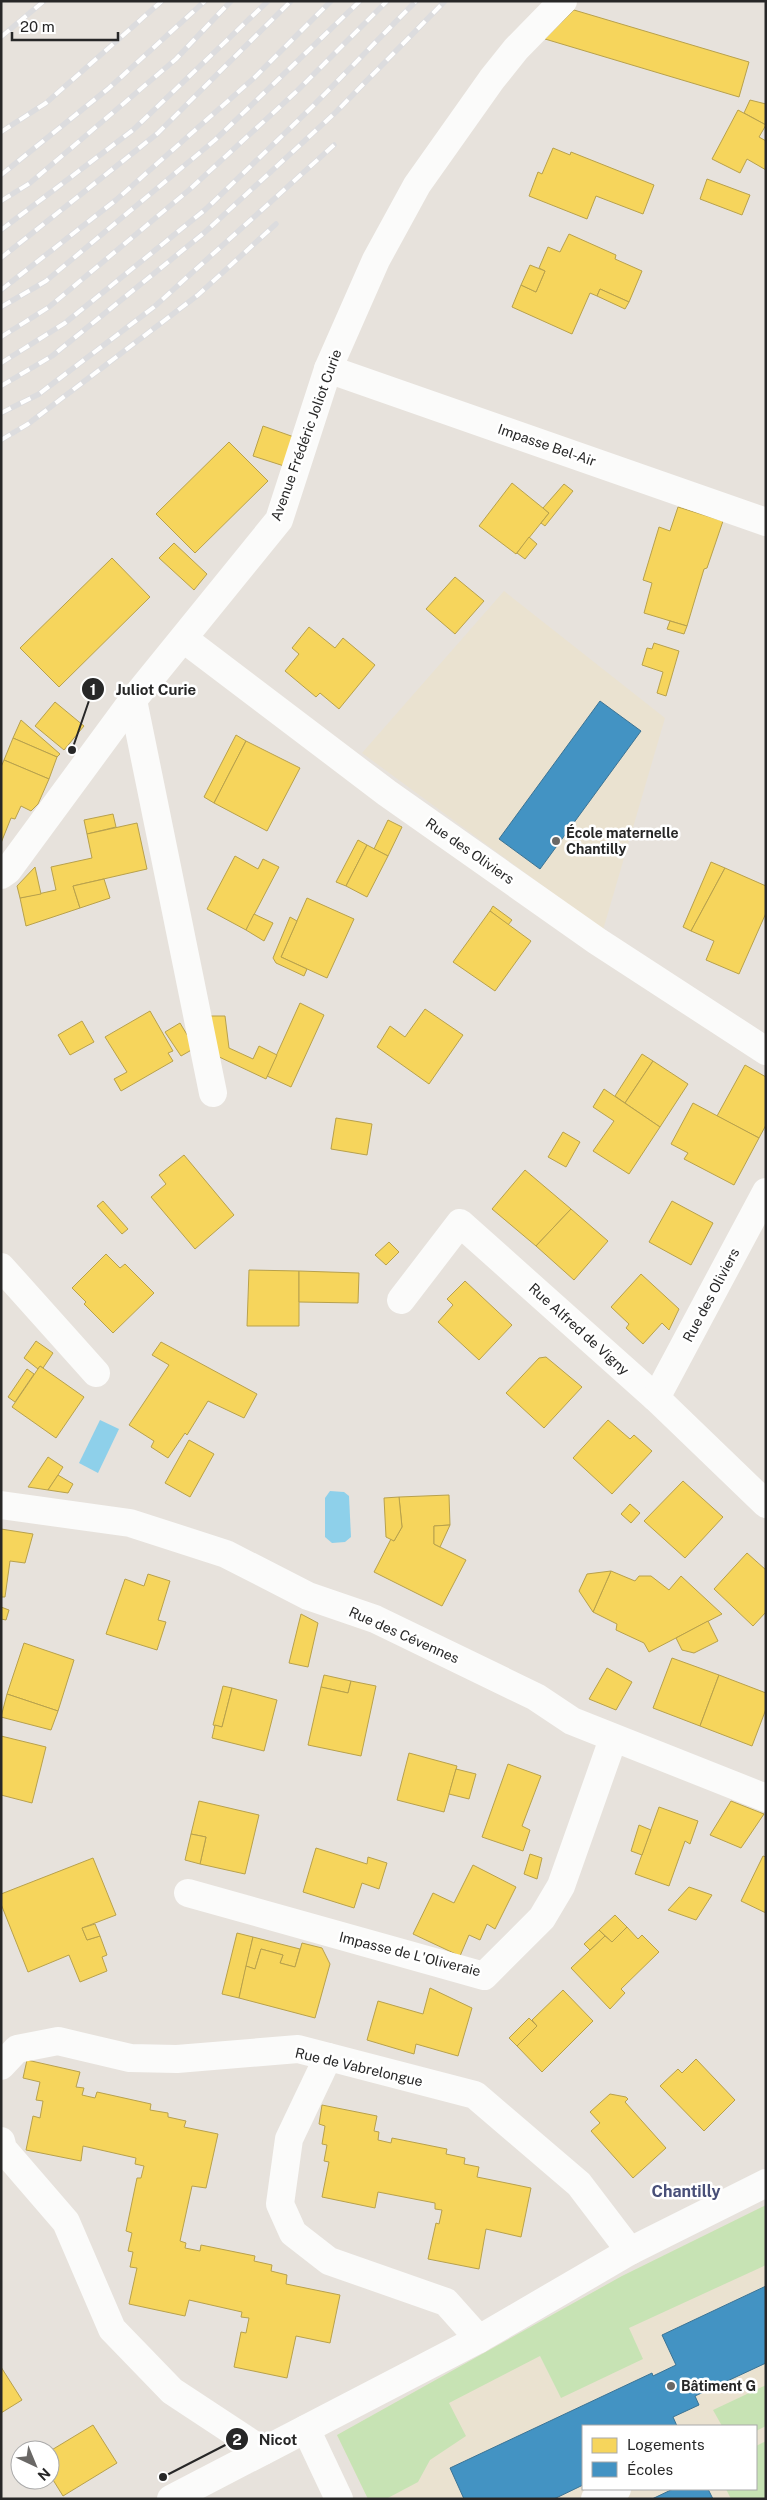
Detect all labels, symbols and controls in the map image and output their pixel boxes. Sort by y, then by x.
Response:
scale bar [12,10,119,42]
text: 20 m [20,18,55,35]
street label: Avenue Frédéric Joliot Curie [267,347,345,523]
street label: Impasse Bel-Air [496,421,598,469]
callout: Juliot Curie [80,674,206,704]
text: 1 [90,681,96,698]
text: Juliot Curie [116,681,196,698]
street label: Rue des Oliviers [423,815,517,887]
place label: École maternelle Chantilly [566,824,679,857]
marker: École maternelle Chantilly [550,835,562,847]
street label: Rue des Oliviers [680,1245,742,1345]
street label: Rue Alfred de Vigny [526,1280,633,1378]
street label: Rue des Cévennes [347,1604,461,1666]
street label: Impasse de L'Oliveraie [338,1929,483,1979]
street label: Rue de Vabrelongue [294,2045,424,2089]
district label: Chantilly [651,2182,721,2201]
place label: Bâtiment G [681,2378,756,2394]
marker: Bâtiment G [665,2380,677,2392]
callout: Nicot [224,2424,308,2454]
legend [582,2425,757,2490]
text: 2 [232,2431,242,2448]
text: Nicot [259,2431,297,2448]
text: Logements [627,2436,705,2453]
north arrow [10,2440,60,2490]
text: Écoles [627,2461,673,2478]
text: N [35,2465,54,2484]

